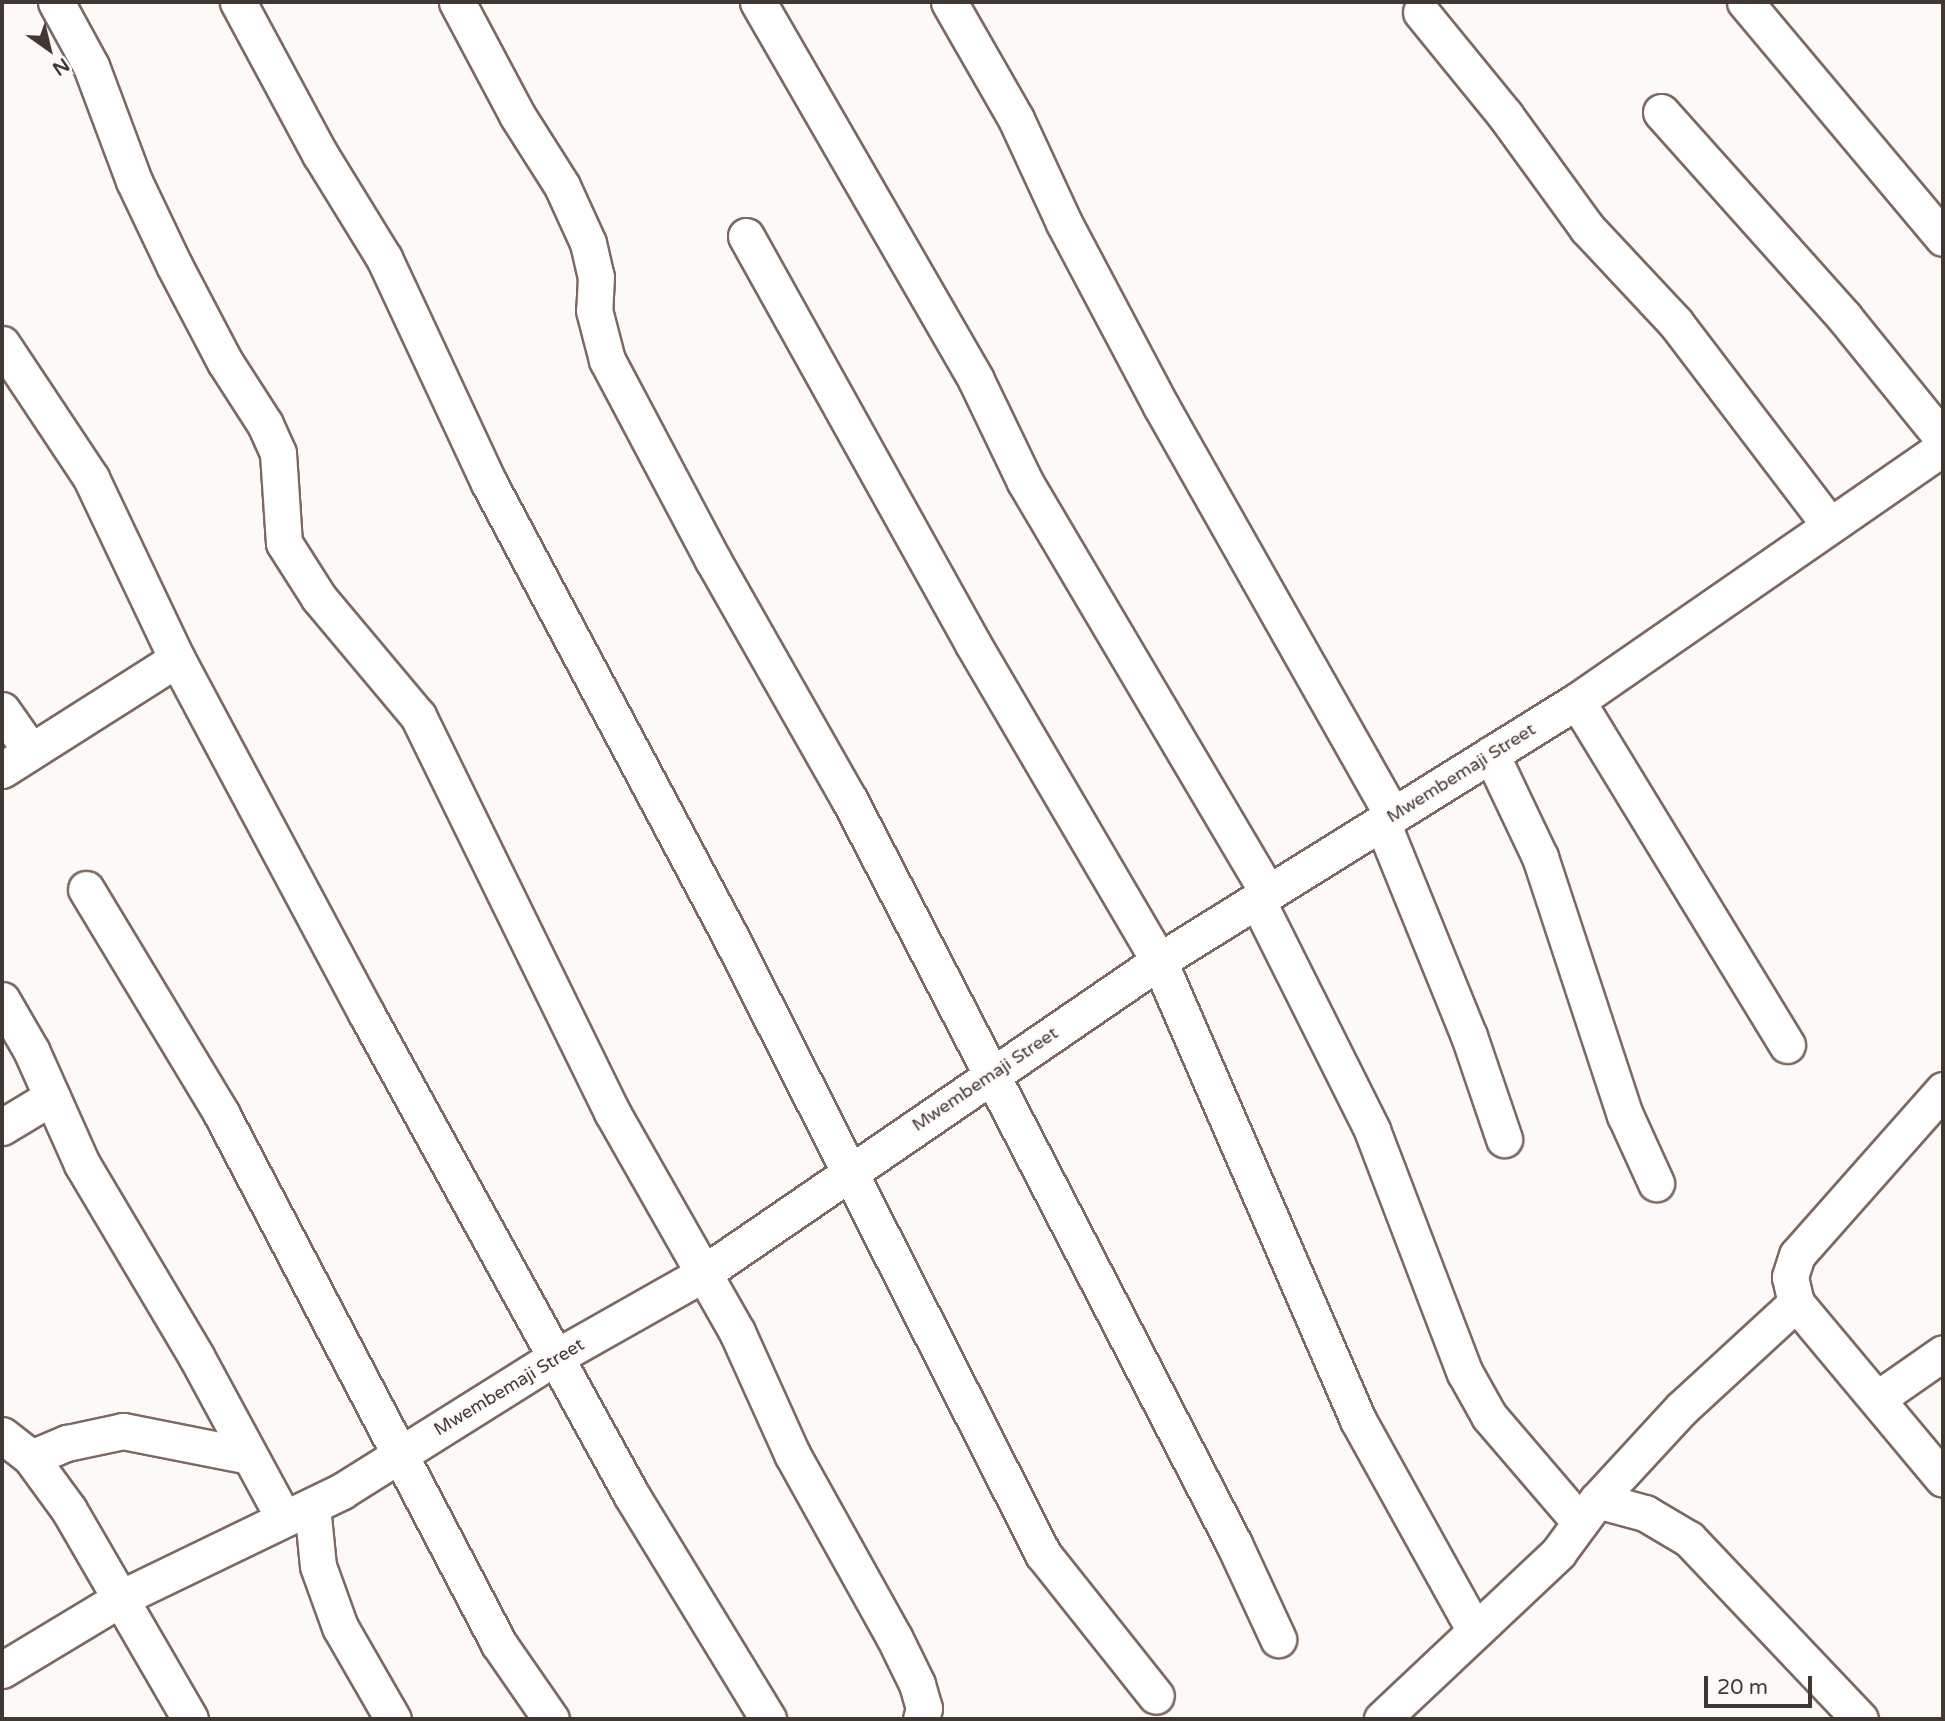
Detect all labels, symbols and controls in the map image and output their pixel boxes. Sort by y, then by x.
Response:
north arrow [14,14,84,84]
text: N [48,53,73,80]
street label: Mwembemaji Street [1383,718,1539,828]
street label: Mwembemaji Street [908,1022,1062,1136]
street label: Mwembemaji Street [430,1334,588,1440]
scale bar [1707,1662,1815,1706]
text: 20 m [1717,1675,1768,1700]

